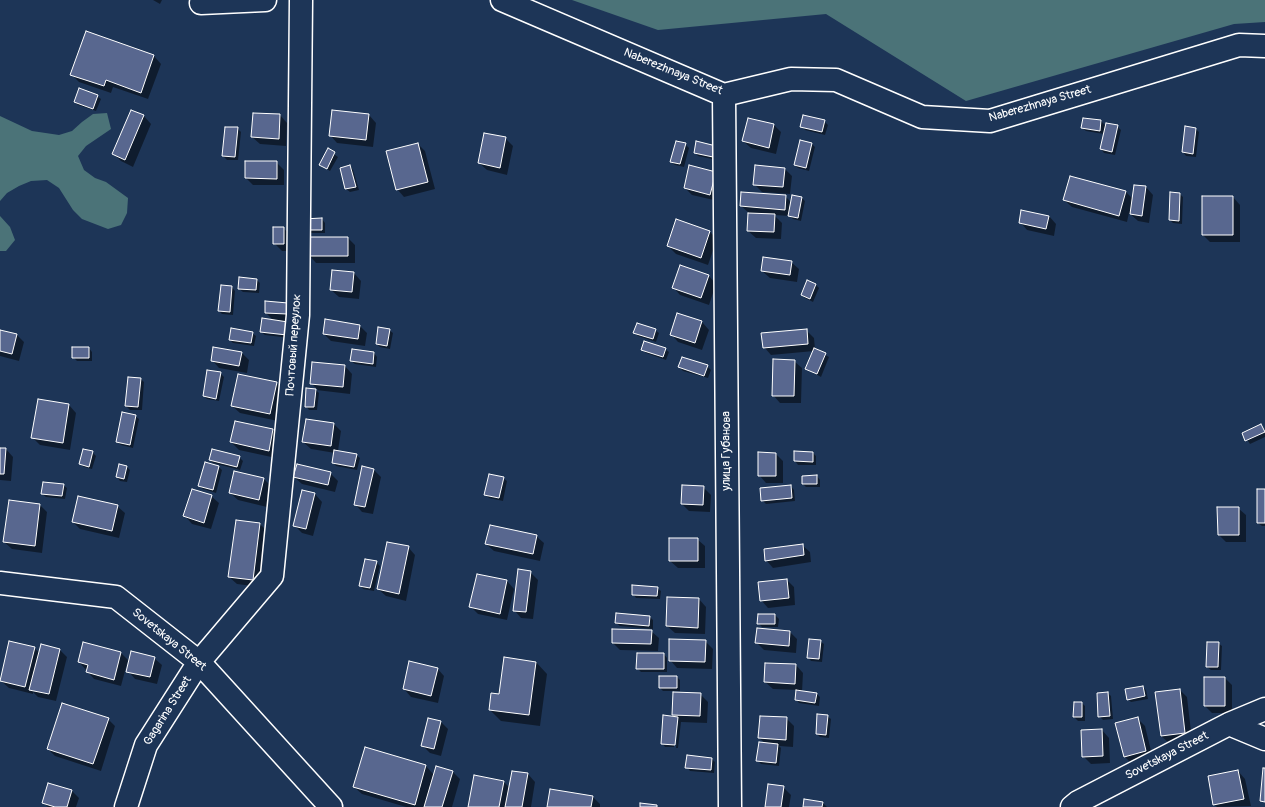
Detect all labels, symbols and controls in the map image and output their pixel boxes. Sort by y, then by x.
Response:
street label: Naberezhnaya Street [621,46,725,98]
street label: Naberezhnaya Street [987,83,1093,125]
street label: Почтовый переулок [283,294,305,396]
street label: улица Губанова [720,411,734,491]
street label: Sovetskaya Street [129,606,209,674]
street label: Gagarina Street [141,674,195,748]
street label: Sovetskaya Street [1123,729,1211,783]

